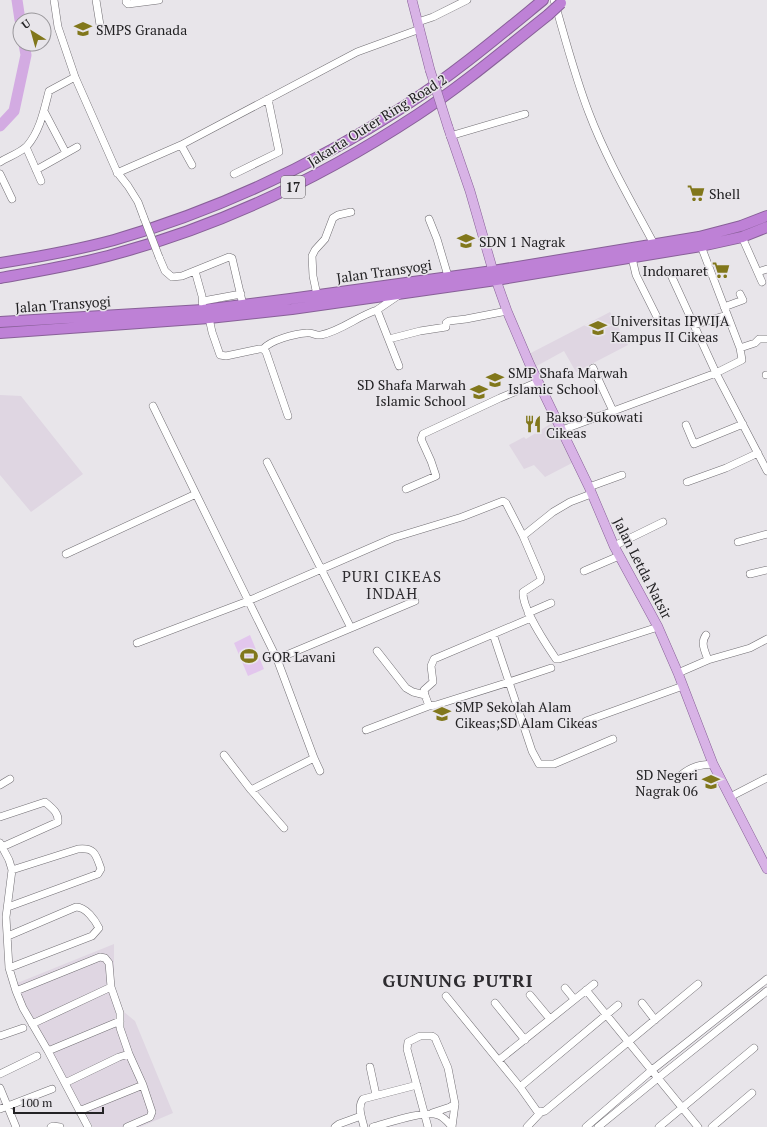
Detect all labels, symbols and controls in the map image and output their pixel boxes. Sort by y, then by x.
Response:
north arrow [12,12,52,52]
text: U [19,16,33,32]
school or university icon: SMPS Granada [73,19,93,39]
place label: SMPS Granada [96,20,187,39]
street label: Jakarta Outer Ring Road 2 [304,69,450,171]
road number: 17 [281,176,305,198]
supermarket icon: Shell [686,183,706,203]
place label: Shell [709,184,740,203]
school or university icon: SDN 1 Nagrak [456,231,476,251]
place label: SDN 1 Nagrak [479,232,566,251]
street label: Jalan Transyogi [335,255,433,287]
supermarket icon: Indomaret [711,260,731,280]
place label: Indomaret [642,261,709,280]
street label: Jalan Transyogi [14,291,112,317]
place label: Universitas IPWIJA Kampus II Cikeas [611,311,730,346]
school or university icon: Universitas IPWIJA Kampus II Cikeas [588,318,608,338]
place label: SMP Shafa Marwah Islamic School [508,363,628,398]
school or university icon: SMP Shafa Marwah Islamic School [485,370,505,390]
place label: SD Shafa Marwah Islamic School [357,375,466,410]
school or university icon: SD Shafa Marwah Islamic School [469,382,489,402]
place label: Bakso Sukowati Cikeas [546,407,643,442]
restaurant icon: Bakso Sukowati Cikeas [523,414,543,434]
street label: Jalan Letda Natsir [609,514,677,622]
district label: PURI CIKEAS INDAH [342,566,442,603]
sports icon: GOR Lavani [239,646,259,666]
place label: GOR Lavani [262,647,336,666]
place label: SMP Sekolah Alam Cikeas;SD Alam Cikeas [455,697,597,732]
school or university icon: SMP Sekolah Alam Cikeas;SD Alam Cikeas [432,704,452,724]
place label: SD Negeri Nagrak 06 [635,765,699,800]
school or university icon: SD Negeri Nagrak 06 [701,772,721,792]
district label: GUNUNG PUTRI [382,968,534,992]
scale bar [14,1089,103,1115]
text: 100 m [20,1095,53,1110]

